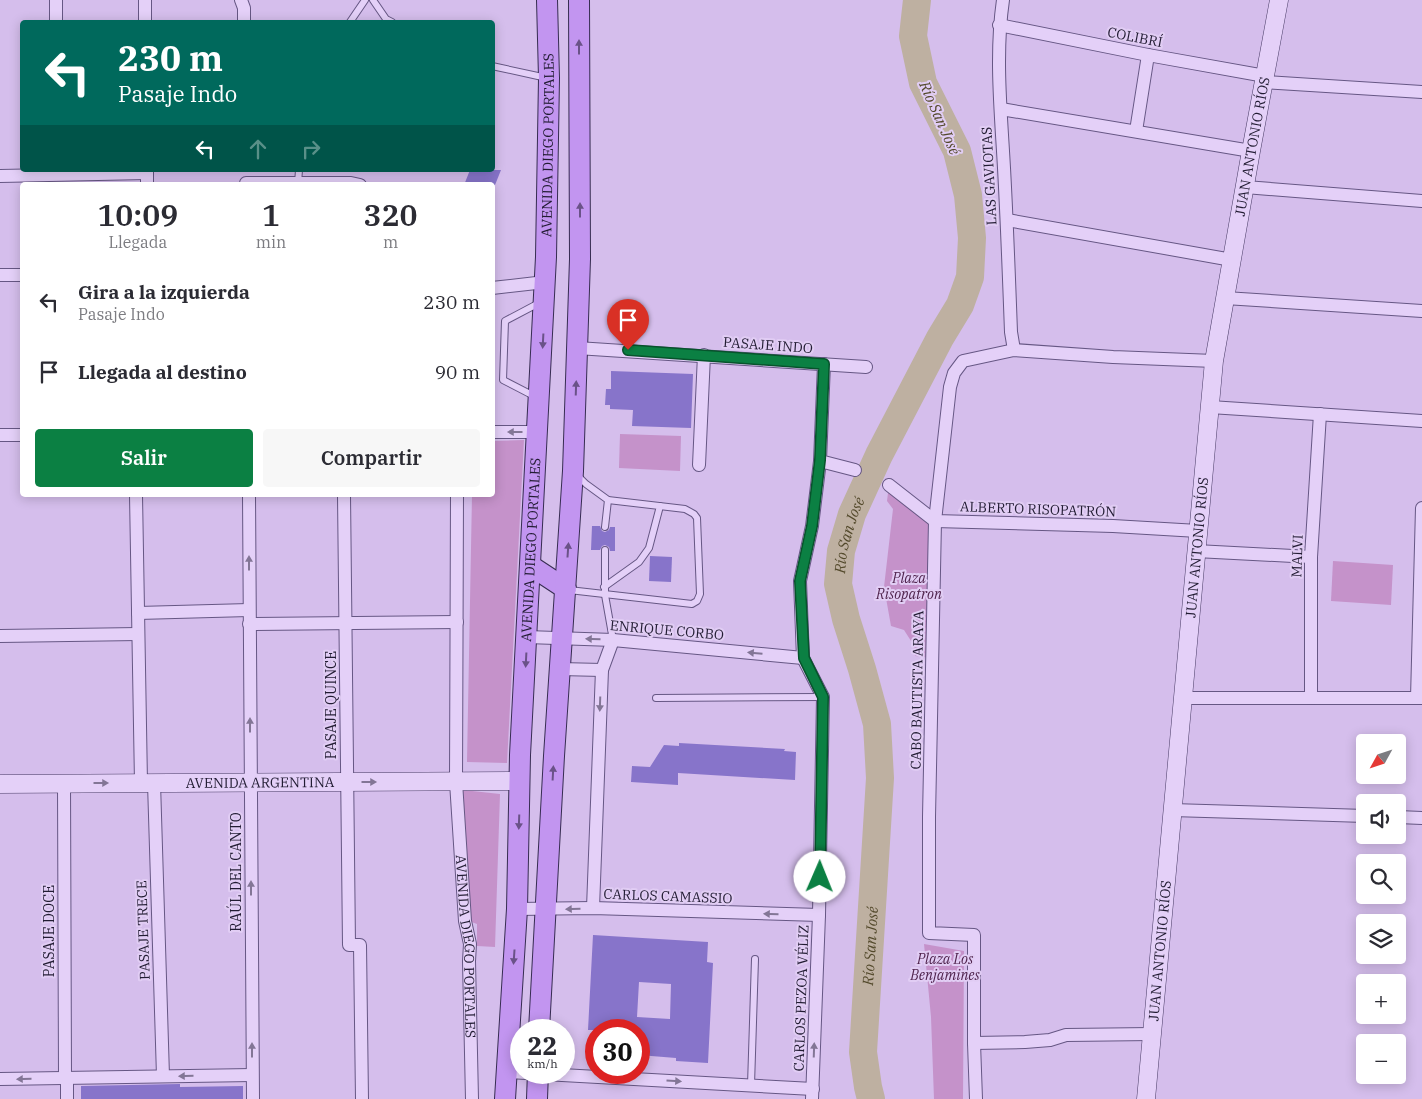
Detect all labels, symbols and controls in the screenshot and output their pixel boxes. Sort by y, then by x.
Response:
street label: COLIBRÍ [1106,22,1164,51]
text: 230 m [118,35,223,81]
one-way arrow [575,39,583,55]
icon: left [35,40,100,105]
street label: AVENIDA DIEGO PORTALES [537,53,558,237]
street label: JUAN ANTONIO RÍOS [1231,75,1274,218]
water label: Río San José [915,77,965,158]
text: Pasaje Indo [118,79,237,108]
street label: LAS GAVIOTAS [977,126,1001,226]
icon: left [191,135,219,163]
icon: ahead [244,135,272,163]
icon: right [297,135,325,163]
text: 10:09 [97,195,178,234]
text: 1 [262,195,280,234]
text: 320 [364,195,418,234]
one-way arrow [576,202,584,218]
text: Llegada [108,232,167,252]
text: min [256,232,286,252]
text: m [383,232,398,252]
text: Gira a la izquierda [78,280,250,304]
icon: left [35,288,63,316]
text: 230 m [423,290,480,314]
pin [607,299,649,350]
text: Pasaje Indo [78,304,165,324]
icon: arrive [614,306,642,334]
one-way arrow [538,333,546,349]
street label: PASAJE INDO [722,333,814,357]
icon: arrive [35,358,63,386]
text: Llegada al destino [78,360,247,384]
text: 90 m [435,360,480,384]
one-way arrow [572,379,580,395]
one-way arrow [507,428,523,436]
button: Salir [35,429,253,487]
button: Compartir [263,429,480,487]
street label: AVENIDA DIEGO PORTALES [517,457,545,642]
street label: JUAN ANTONIO RÍOS [1181,476,1212,619]
water label: Río San José [829,493,868,575]
street label: ALBERTO RISOPATRÓN [960,496,1117,521]
street label: MALVI [1287,534,1307,578]
one-way arrow [565,542,573,558]
one-way arrow [245,555,253,571]
park label: Plaza Risopatron [875,569,942,603]
street label: CABO BAUTISTA ARAYA [907,610,927,770]
street label: ENRIQUE CORBO [609,616,725,644]
one-way arrow [585,635,601,643]
one-way arrow [747,649,763,657]
street label: PASAJE QUINCE [322,651,340,759]
one-way arrow [522,652,530,668]
one-way arrow [596,696,604,712]
one-way arrow [246,717,254,733]
north arrow [1356,734,1406,784]
map controls [1356,734,1406,1084]
one-way arrow [549,765,557,781]
street label: AVENIDA ARGENTINA [186,773,335,792]
one-way arrow [361,778,377,786]
one-way arrow [93,779,109,787]
button: sound [1356,794,1406,844]
street label: RAÚL DEL CANTO [226,812,245,932]
one-way arrow [515,815,523,831]
position arrow [793,850,845,902]
street label: AVENIDA DIEGO PORTALES [452,854,480,1038]
button: search [1356,854,1406,904]
street label: JUAN ANTONIO RÍOS [1144,879,1175,1022]
street label: PASAJE TRECE [132,880,154,980]
one-way arrow [247,880,255,896]
street label: PASAJE DOCE [40,885,58,977]
street label: CARLOS CAMASSIO [603,885,733,907]
one-way arrow [565,905,581,913]
water label: Río San José [858,906,882,987]
one-way arrow [762,909,778,917]
button: layers [1356,914,1406,964]
street label: CARLOS PEZOA VÉLIZ [788,924,813,1072]
one-way arrow [509,950,517,966]
park label: Plaza Los Benjamines [909,950,981,984]
button: + [1356,974,1406,1024]
speed limit sign: 30 [585,1019,650,1084]
text: 22 [527,1029,558,1062]
button: − [1356,1034,1406,1084]
one-way arrow [248,1042,256,1058]
one-way arrow [810,1042,818,1058]
text: km/h [527,1056,558,1071]
one-way arrow [178,1072,194,1080]
one-way arrow [15,1075,31,1083]
one-way arrow [667,1077,683,1085]

